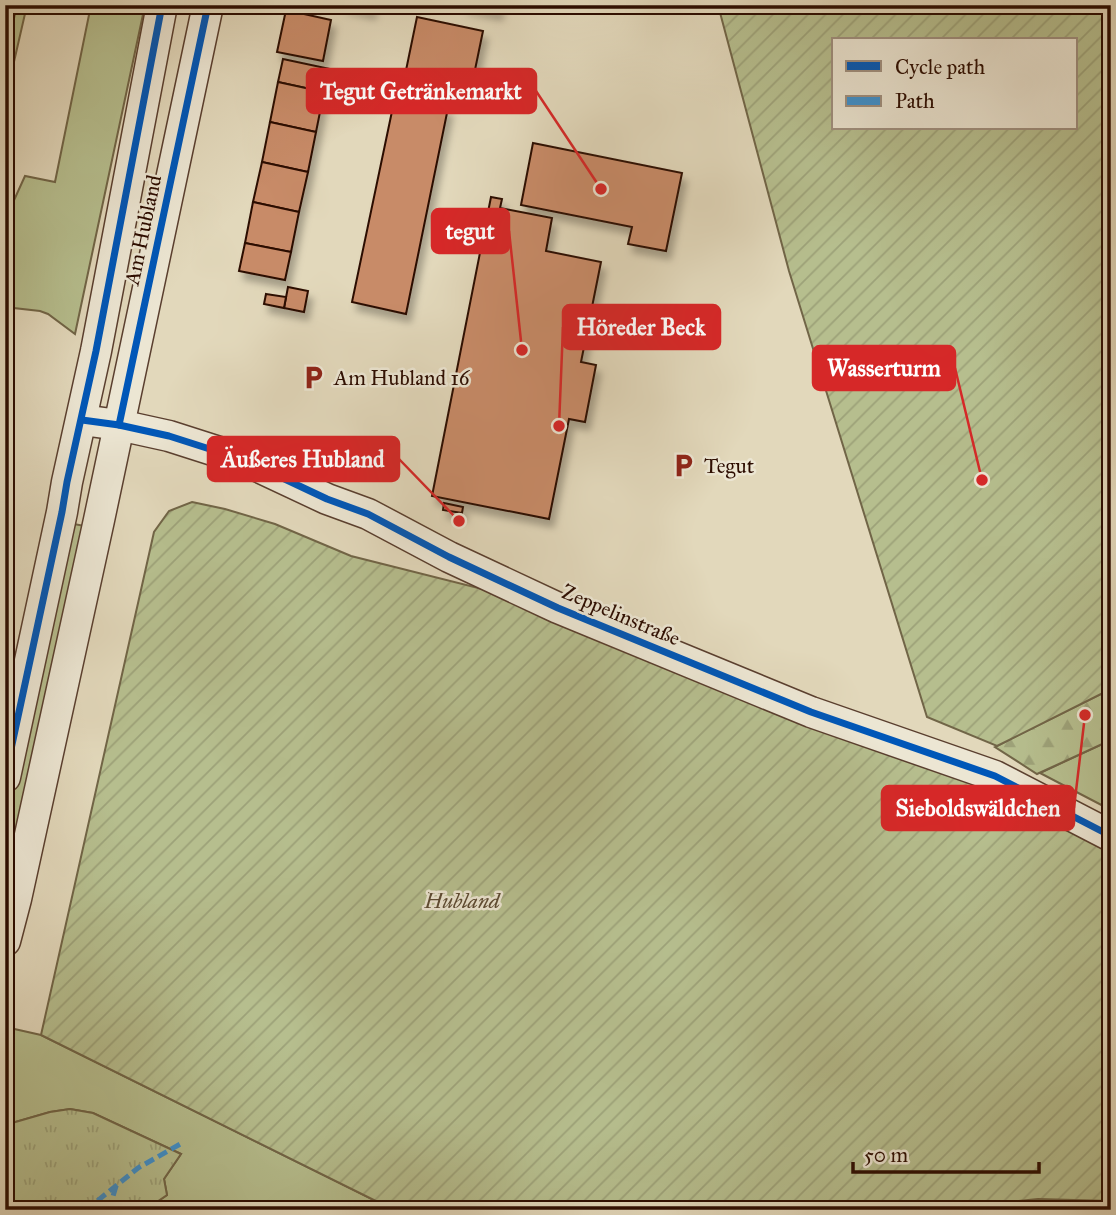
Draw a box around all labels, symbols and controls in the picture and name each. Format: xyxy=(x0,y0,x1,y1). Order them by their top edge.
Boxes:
legend xyxy=(832,38,1078,130)
text: Cycle path xyxy=(895,54,986,80)
callout: Tegut Getränkemarkt xyxy=(307,69,536,113)
text: Tegut Getränkemarkt xyxy=(319,77,523,106)
text: Path xyxy=(895,88,935,114)
street label: Am Hubland xyxy=(118,172,167,288)
callout: tegut xyxy=(432,209,509,253)
text: tegut xyxy=(444,217,495,246)
callout: Höreder Beck xyxy=(563,305,720,349)
text: Höreder Beck xyxy=(576,313,707,341)
callout: Wasserturm xyxy=(813,346,955,390)
text: Wasserturm xyxy=(827,354,942,382)
parking icon: Am Hubland 16 xyxy=(300,364,328,392)
place label: Am Hubland 16 xyxy=(333,365,471,391)
callout: Äußeres Hubland xyxy=(208,437,399,481)
text: Äußeres Hubland xyxy=(219,445,385,473)
parking icon: Tegut xyxy=(670,452,698,480)
place label: Tegut xyxy=(704,453,755,479)
street label: Zeppelinstraße xyxy=(558,578,684,652)
callout: Sieboldswäldchen xyxy=(882,786,1074,830)
text: Sieboldswäldchen xyxy=(896,794,1061,822)
park label: Hubland xyxy=(423,888,502,914)
scale bar xyxy=(853,1131,1039,1175)
text: 50 m xyxy=(864,1142,909,1168)

